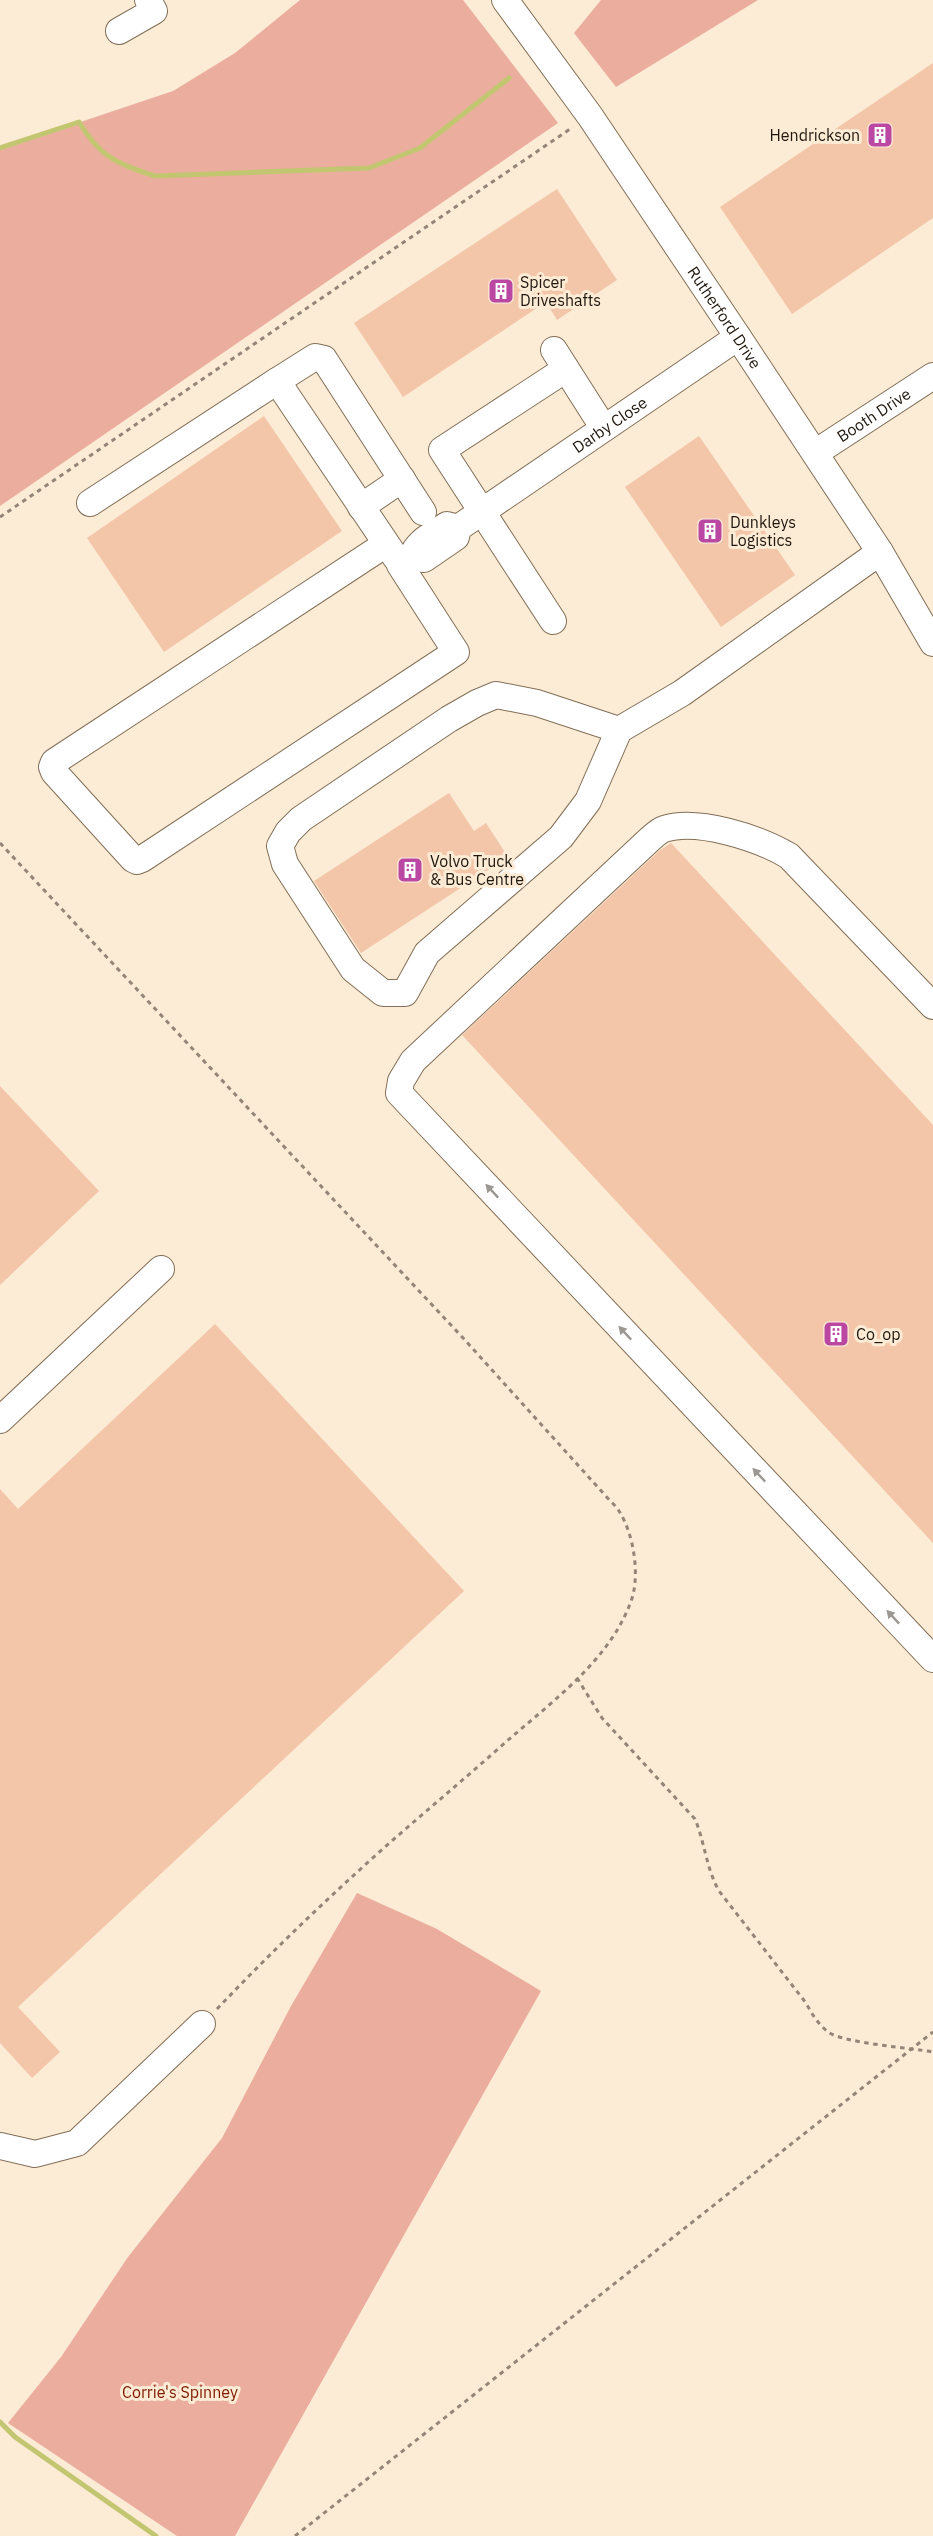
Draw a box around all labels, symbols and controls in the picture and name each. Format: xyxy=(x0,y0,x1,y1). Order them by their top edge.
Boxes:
building icon: Hendrickson xyxy=(865,120,895,150)
place label: Hendrickson xyxy=(770,125,860,145)
street label: Rutherford Drive xyxy=(683,262,766,372)
place label: Spicer Driveshafts xyxy=(520,272,601,310)
building icon: Spicer Driveshafts xyxy=(486,276,516,306)
street label: Booth Drive xyxy=(833,383,914,446)
street label: Darby Close xyxy=(569,392,651,457)
place label: Dunkleys Logistics xyxy=(730,512,796,550)
building icon: Dunkleys Logistics xyxy=(695,516,725,546)
place label: Volvo Truck & Bus Centre xyxy=(430,851,524,889)
building icon: Volvo Truck & Bus Centre xyxy=(395,855,425,885)
one-way arrow xyxy=(486,1184,499,1199)
building icon: Co_op xyxy=(821,1319,851,1349)
place label: Co_op xyxy=(856,1324,900,1344)
one-way arrow xyxy=(619,1326,633,1340)
one-way arrow xyxy=(753,1468,766,1483)
one-way arrow xyxy=(887,1610,900,1625)
park label: Corrie's Spinney xyxy=(122,2382,238,2402)

